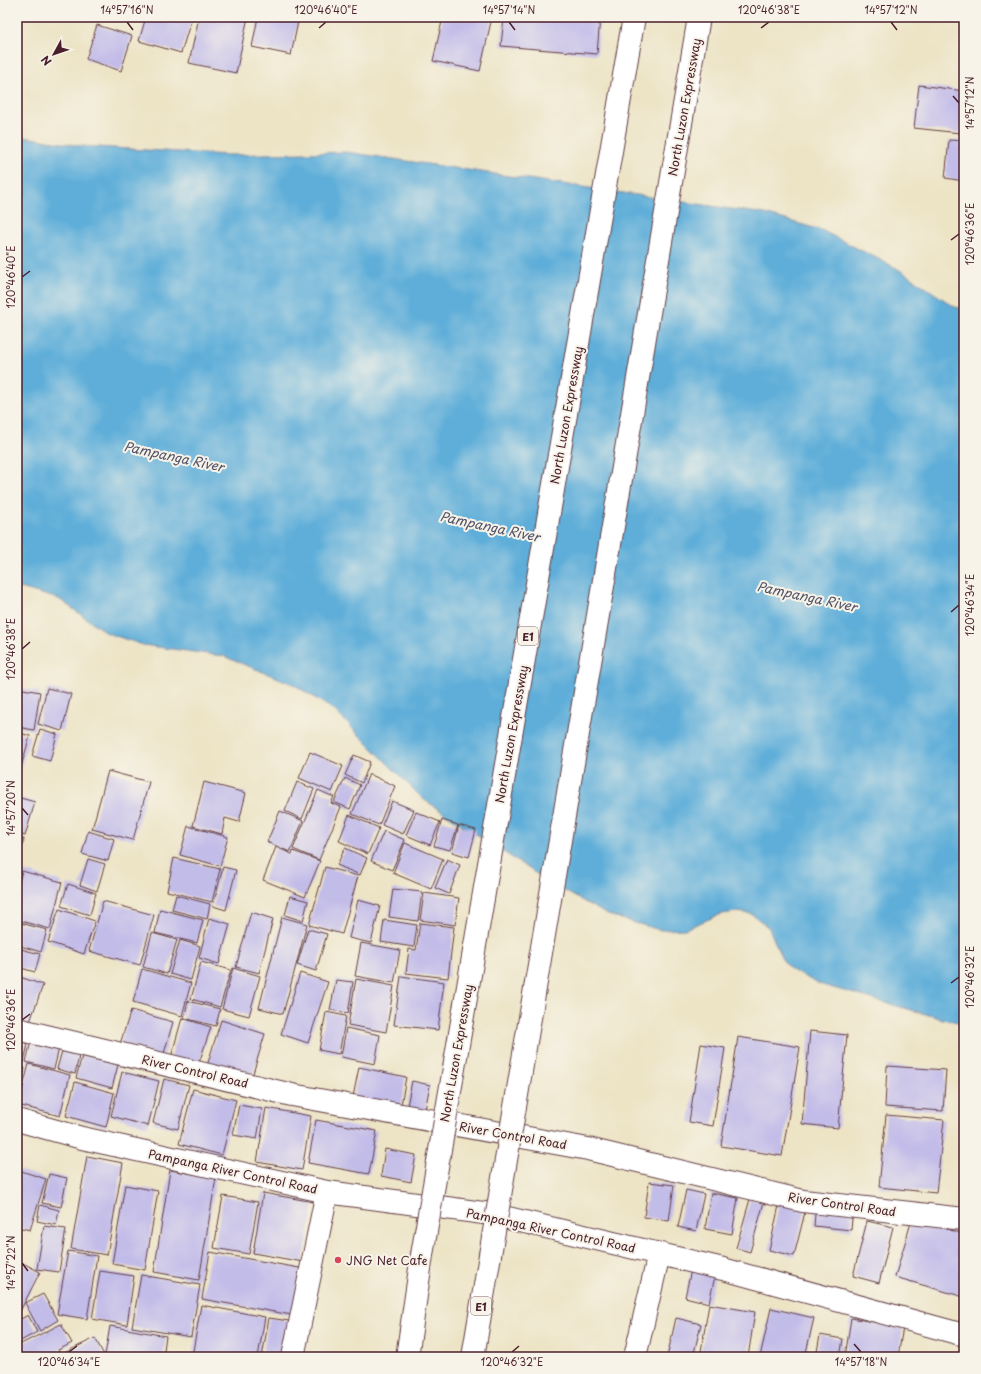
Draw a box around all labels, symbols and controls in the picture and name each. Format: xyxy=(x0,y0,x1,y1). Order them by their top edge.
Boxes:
text: 14°57'16"N xyxy=(101,2,154,17)
text: 120°46'40"E xyxy=(295,2,357,17)
text: 14°57'14"N xyxy=(483,2,535,17)
text: 120°46'38"E xyxy=(738,2,800,17)
text: 14°57'12"N xyxy=(864,2,918,17)
north arrow xyxy=(34,34,74,74)
street label: North Luzon Expressway xyxy=(663,37,705,177)
text: N xyxy=(36,52,55,70)
text: 14°57'12"N xyxy=(962,76,977,130)
text: 120°46'36"E xyxy=(962,203,977,265)
text: 120°46'40"E xyxy=(3,246,18,308)
street label: North Luzon Expressway xyxy=(545,345,587,485)
water label: Pampanga River xyxy=(122,436,228,476)
water label: Pampanga River xyxy=(438,506,544,546)
text: 120°46'34"E xyxy=(962,574,977,636)
water label: Pampanga River xyxy=(755,576,861,616)
text: 120°46'38"E xyxy=(3,618,18,680)
road number: E1 xyxy=(518,627,538,645)
street label: North Luzon Expressway xyxy=(490,664,532,804)
text: 14°57'20"N xyxy=(3,780,18,836)
text: 120°46'32"E xyxy=(962,946,977,1008)
street label: North Luzon Expressway xyxy=(435,983,477,1123)
text: 120°46'36"E xyxy=(3,989,18,1051)
street label: River Control Road xyxy=(140,1050,250,1092)
street label: River Control Road xyxy=(458,1117,568,1153)
street label: Pampanga River Control Road xyxy=(147,1144,319,1198)
street label: River Control Road xyxy=(787,1188,897,1220)
street label: Pampanga River Control Road xyxy=(465,1203,637,1257)
text: 14°57'22"N xyxy=(3,1235,18,1290)
place label: JNG Net Cafe xyxy=(346,1251,427,1269)
marker: JNG Net Cafe xyxy=(333,1255,343,1265)
road number: E1 xyxy=(471,1297,491,1315)
text: 120°46'34"E xyxy=(38,1354,100,1369)
text: 120°46'32"E xyxy=(481,1354,543,1369)
text: 14°57'18"N xyxy=(835,1354,887,1369)

